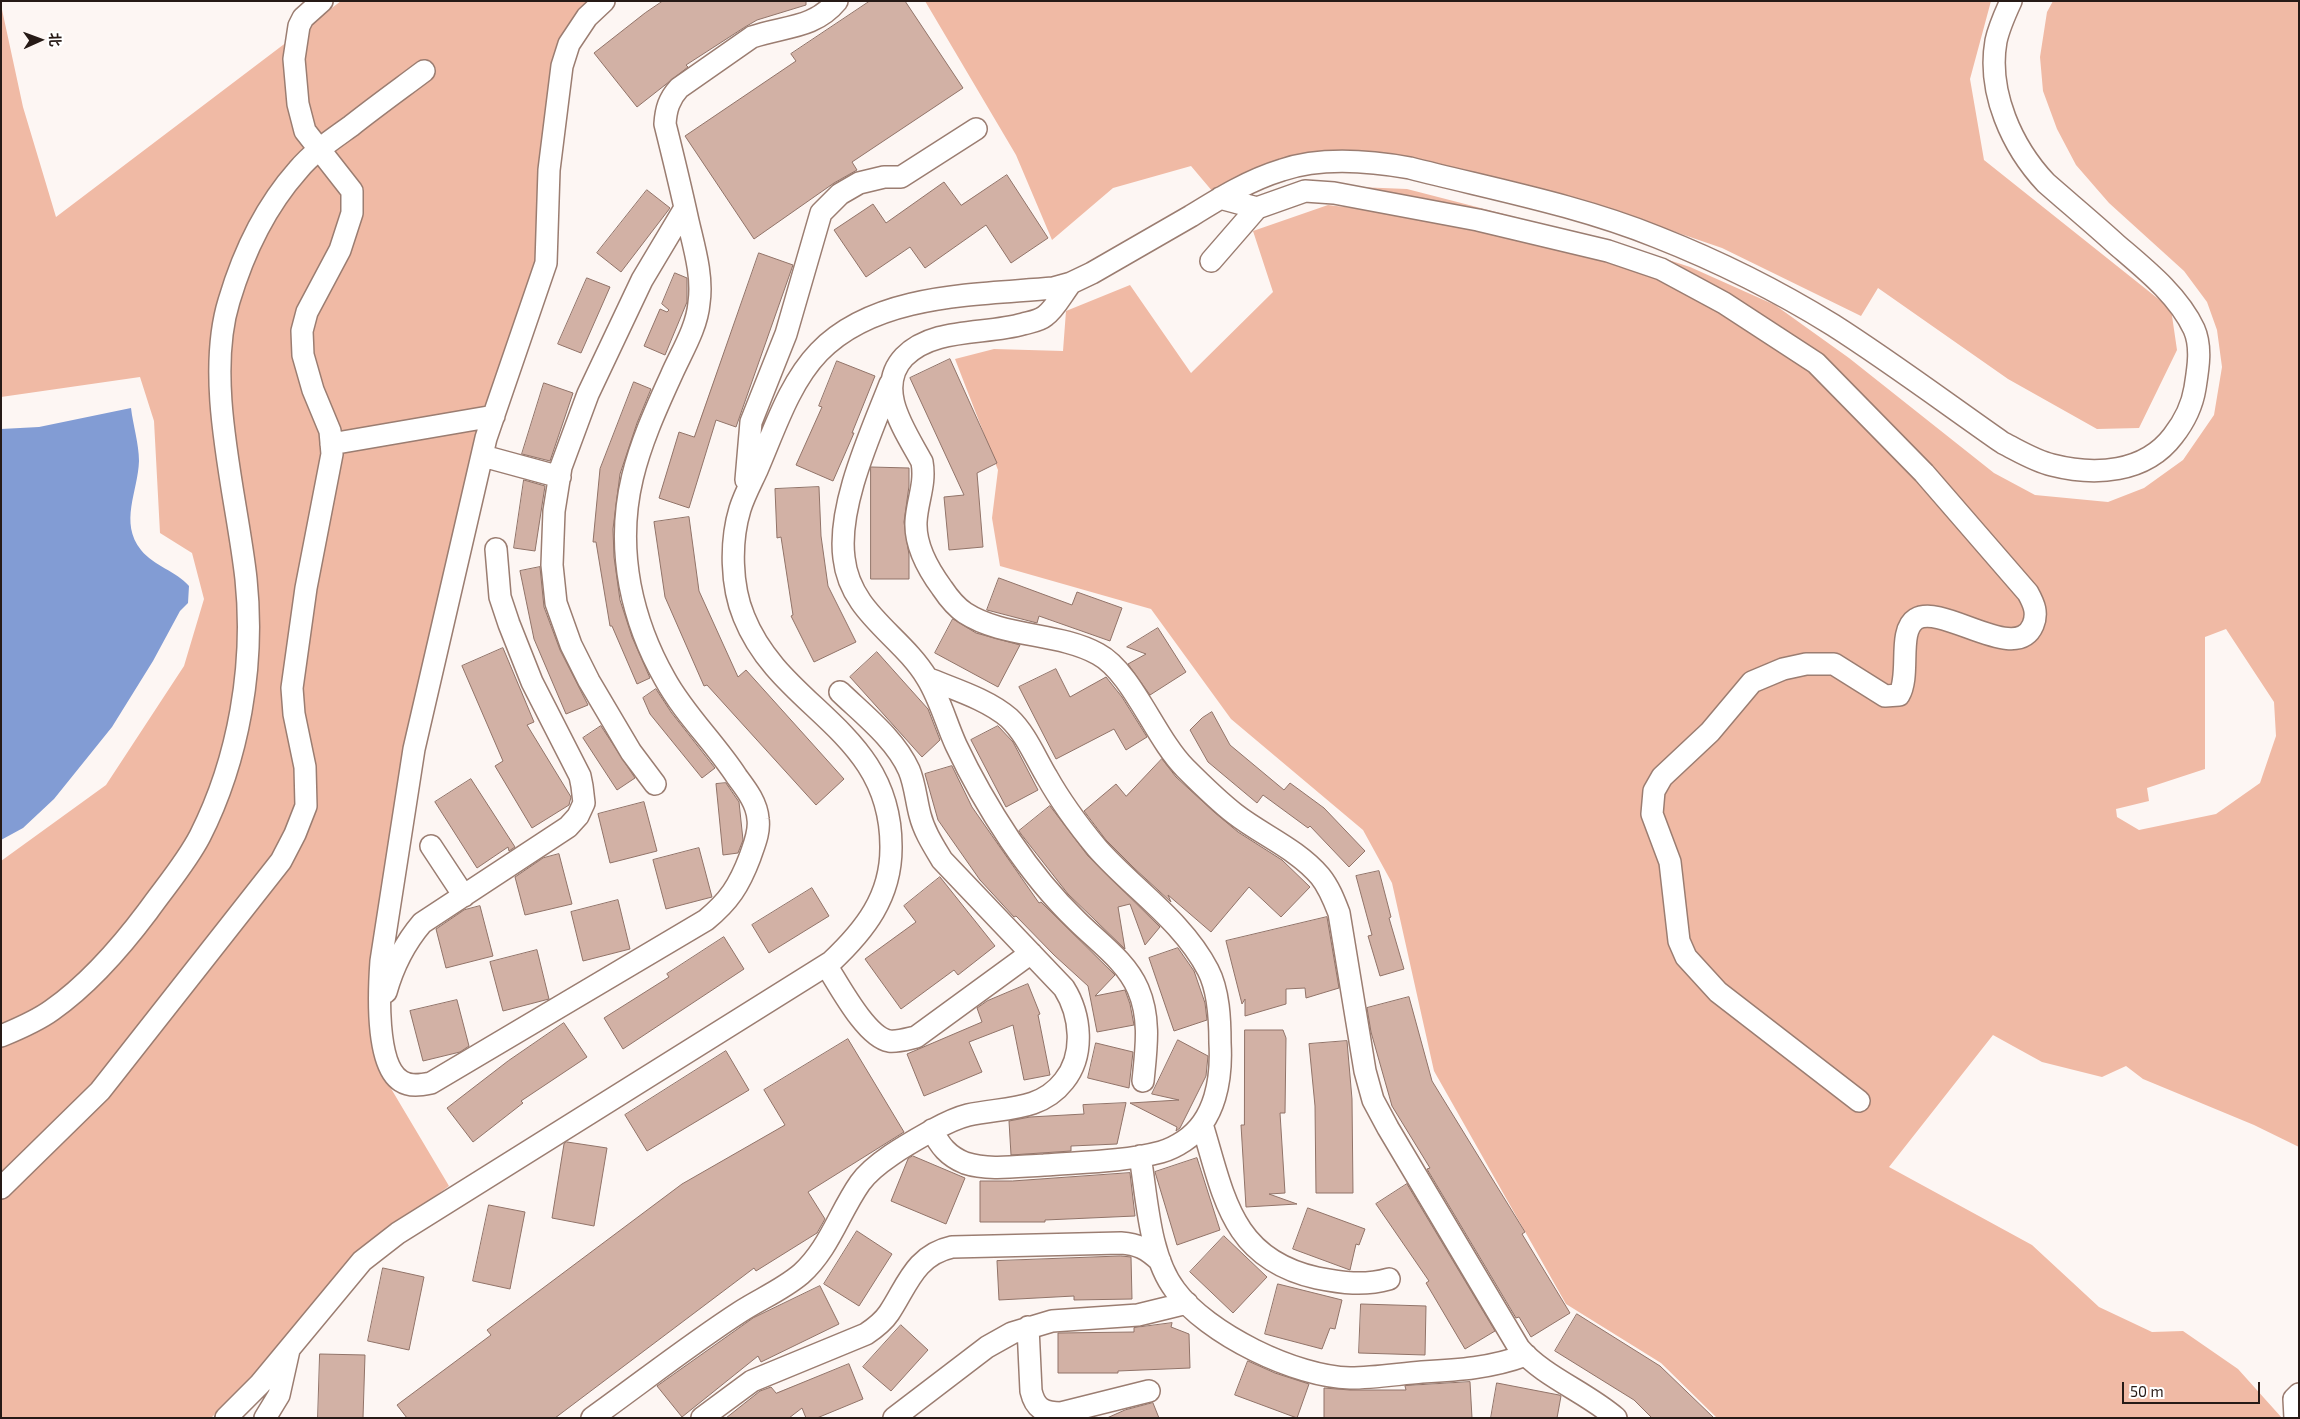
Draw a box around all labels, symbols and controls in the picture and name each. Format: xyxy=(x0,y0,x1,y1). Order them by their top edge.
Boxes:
north arrow xyxy=(15,15,65,65)
text: 北 xyxy=(47,32,64,47)
scale bar xyxy=(2125,1372,2262,1404)
text: 50 m xyxy=(2130,1382,2164,1400)

